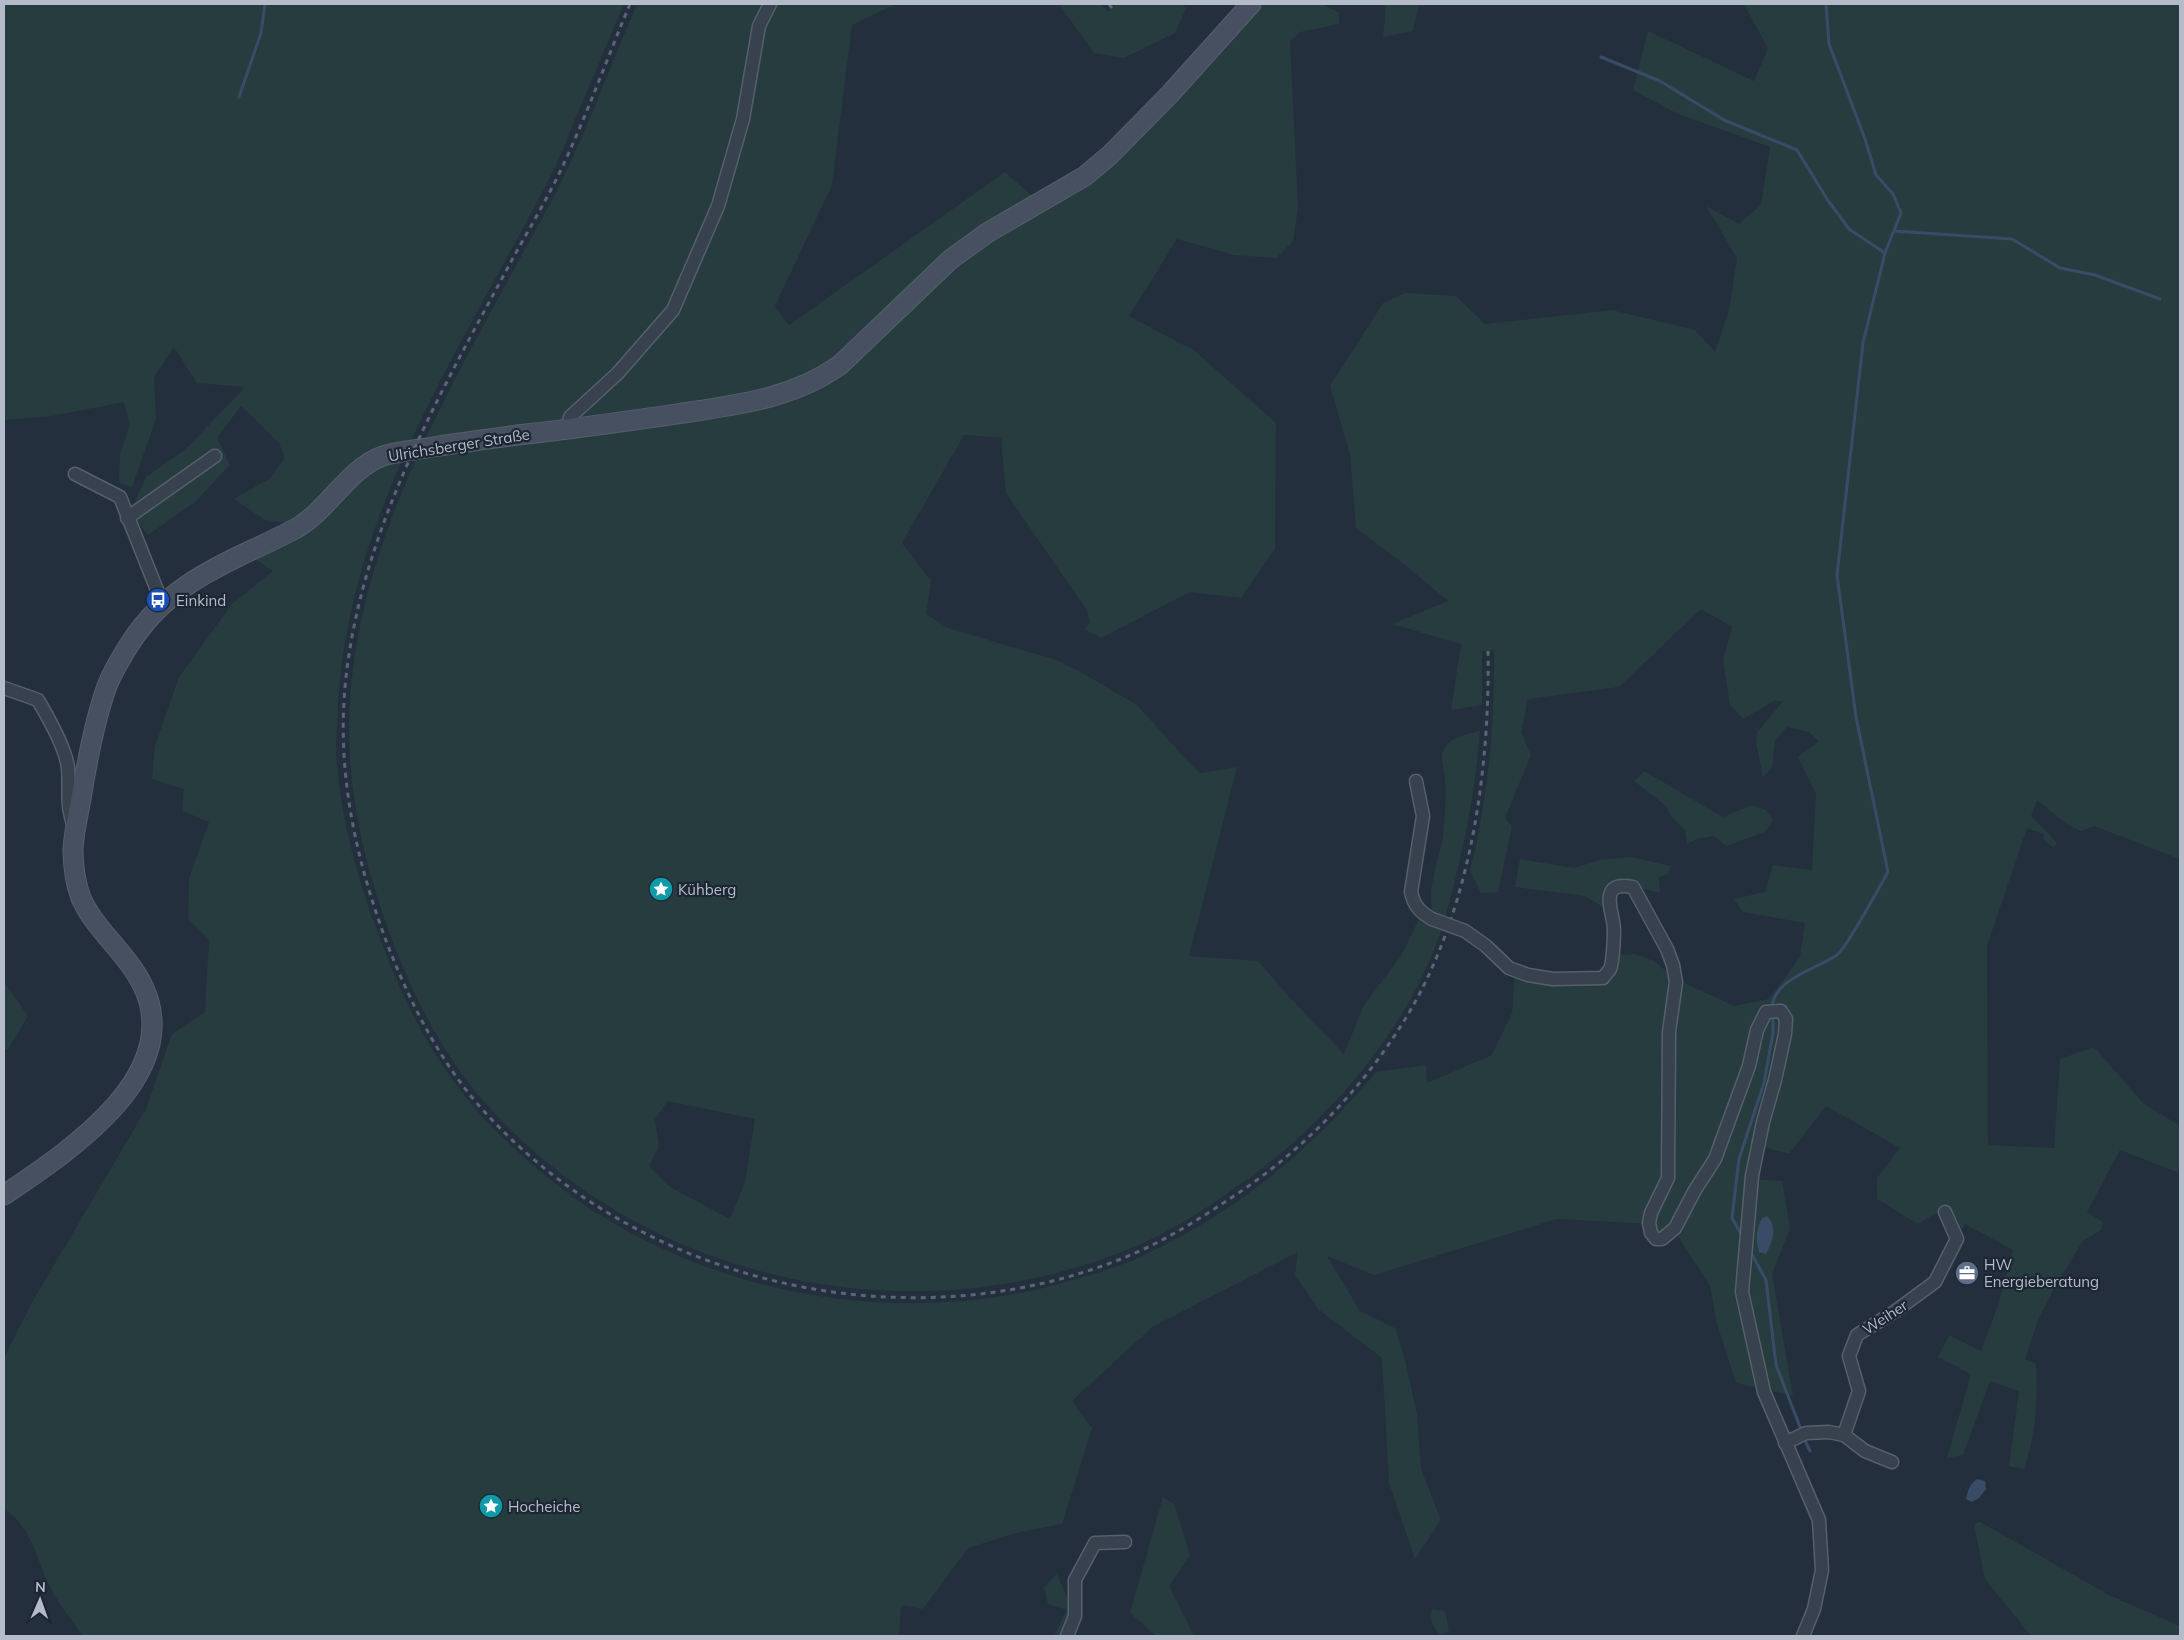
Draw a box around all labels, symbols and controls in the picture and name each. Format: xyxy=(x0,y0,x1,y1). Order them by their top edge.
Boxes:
street label: Ulrichsberger Straße xyxy=(387,424,531,466)
bus stop icon: Einkind xyxy=(145,587,171,613)
place label: Einkind xyxy=(176,591,226,610)
place icon: Kühberg xyxy=(648,876,674,902)
place label: Kühberg xyxy=(678,880,736,899)
place label: HW Energieberatung xyxy=(1984,1255,2099,1291)
office icon: HW Energieberatung xyxy=(1954,1260,1980,1286)
street label: Weiher xyxy=(1859,1295,1912,1339)
place icon: Hocheiche xyxy=(478,1493,504,1519)
place label: Hocheiche xyxy=(508,1497,580,1516)
north arrow xyxy=(15,1575,65,1625)
text: N xyxy=(35,1578,46,1596)

